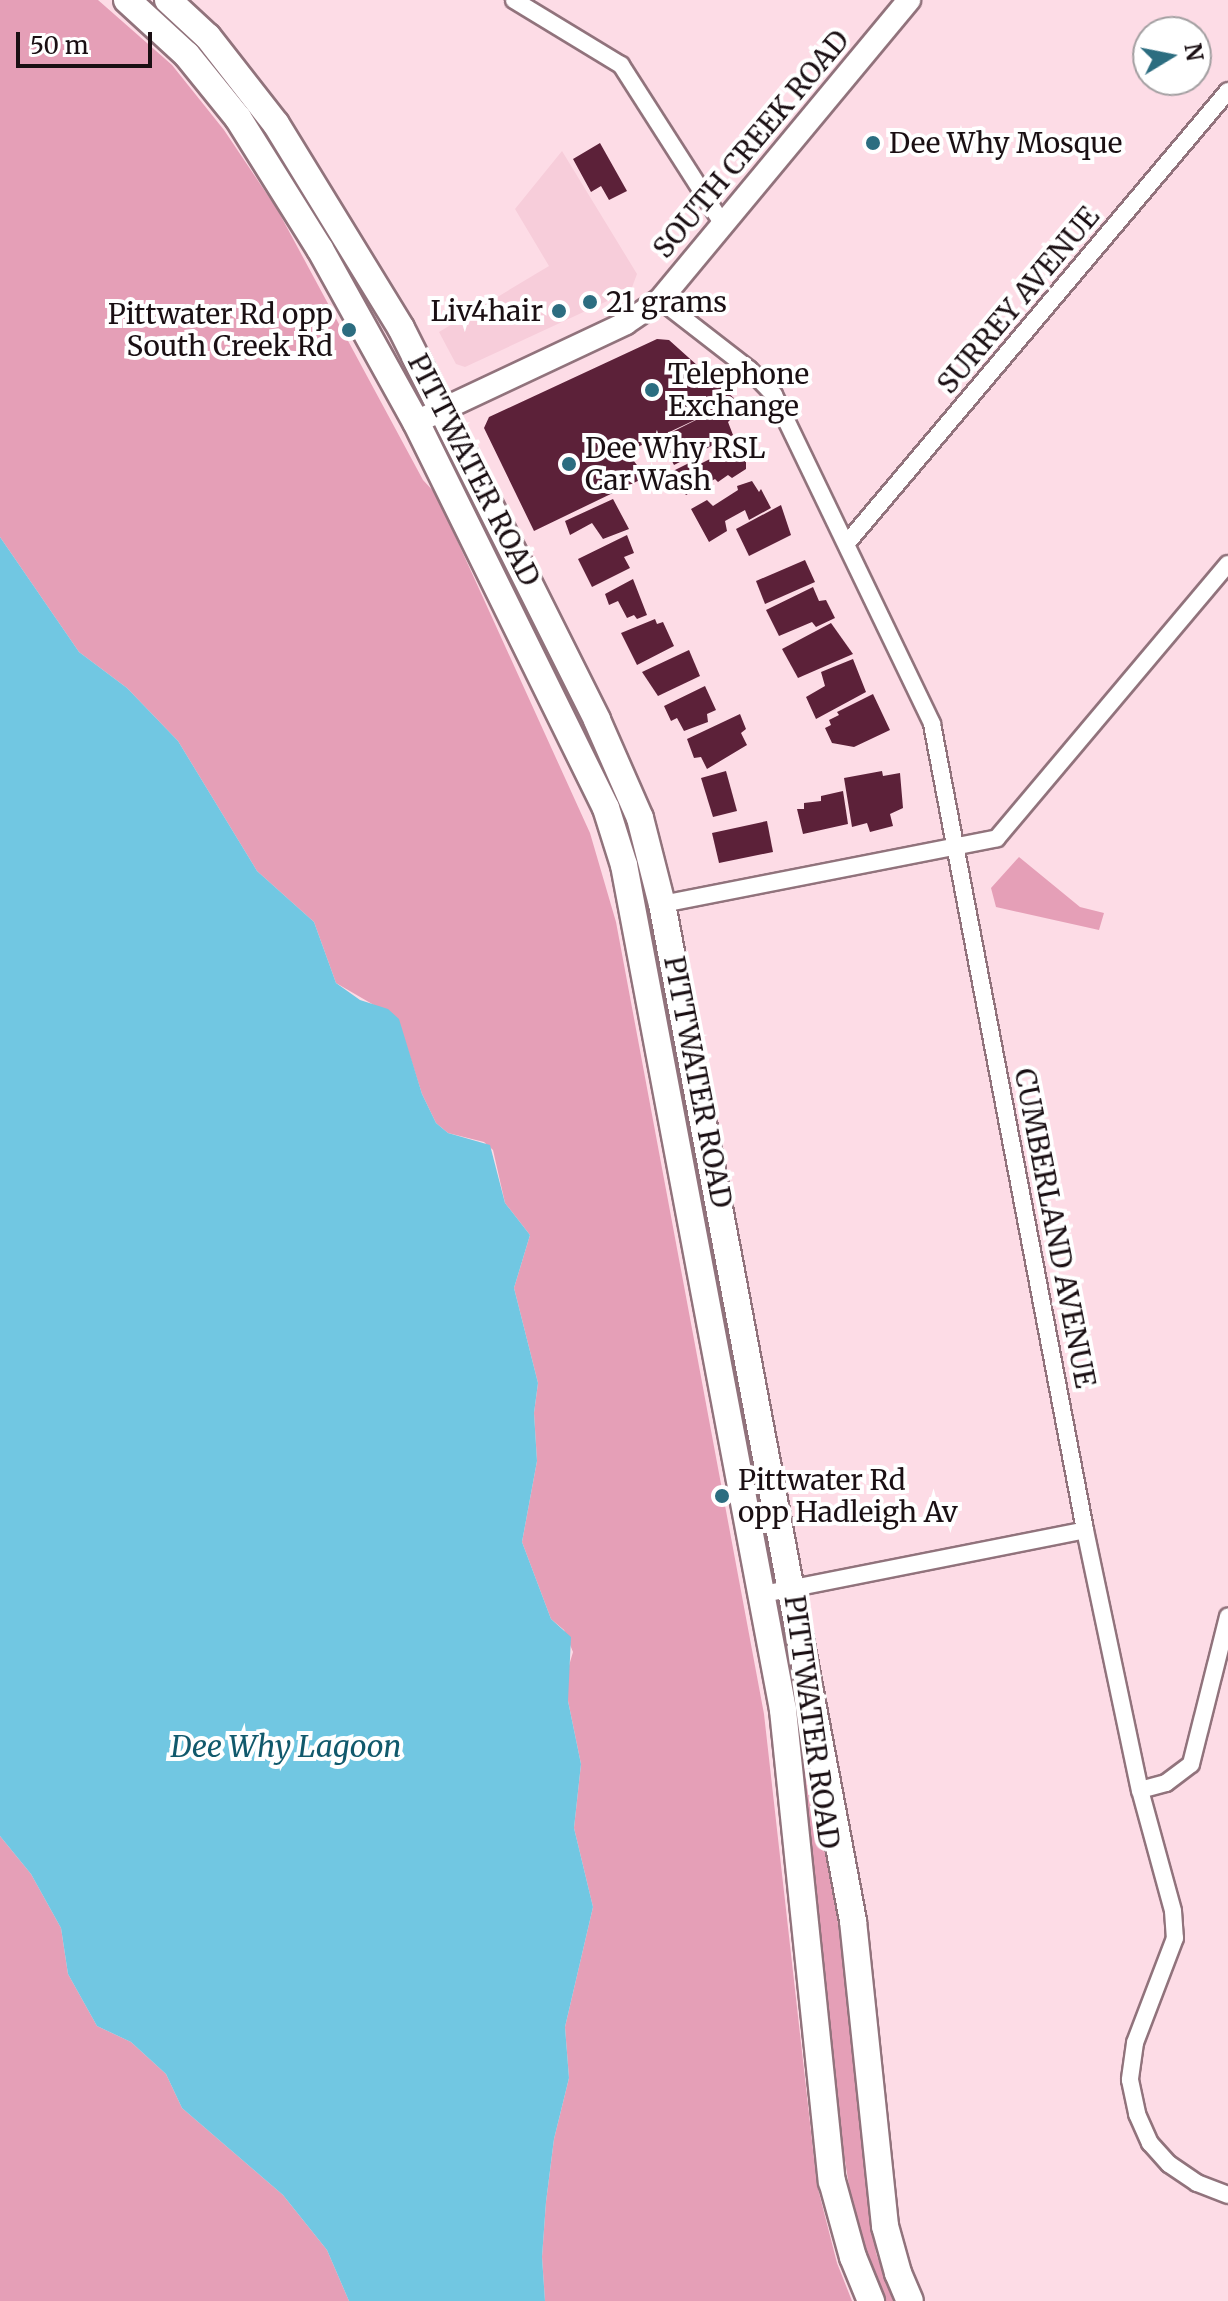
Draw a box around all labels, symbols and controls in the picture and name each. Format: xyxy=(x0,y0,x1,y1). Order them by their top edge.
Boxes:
scale bar xyxy=(20,16,156,66)
north arrow xyxy=(1132,16,1212,96)
street label: SOUTH CREEK ROAD xyxy=(646,23,856,265)
text: 50 m xyxy=(30,30,89,61)
text: N xyxy=(1178,41,1209,63)
place label: Dee Why Mosque xyxy=(889,126,1122,160)
marker: Dee Why Mosque xyxy=(864,134,882,152)
street label: SURREY AVENUE xyxy=(930,200,1106,400)
place label: 21 grams xyxy=(606,285,727,319)
marker: 21 grams xyxy=(581,293,599,311)
place label: Liv4hair xyxy=(430,294,543,328)
place label: Pittwater Rd opp South Creek Rd xyxy=(108,297,333,363)
marker: Liv4hair xyxy=(550,302,568,320)
marker: Pittwater Rd opp South Creek Rd xyxy=(340,321,358,339)
street label: PITTWATER ROAD xyxy=(401,348,547,592)
place label: Telephone Exchange xyxy=(668,357,809,423)
marker: Telephone Exchange xyxy=(643,381,661,399)
place label: Dee Why RSL Car Wash xyxy=(585,431,765,497)
marker: Dee Why RSL Car Wash xyxy=(560,455,578,473)
street label: PITTWATER ROAD xyxy=(657,953,739,1211)
street label: CUMBERLAND AVENUE xyxy=(1008,1066,1102,1390)
place label: Pittwater Rd opp Hadleigh Av xyxy=(738,1463,958,1529)
marker: Pittwater Rd opp Hadleigh Av xyxy=(713,1487,731,1505)
street label: PITTWATER ROAD xyxy=(778,1593,846,1851)
water label: Dee Why Lagoon xyxy=(171,1728,401,1764)

